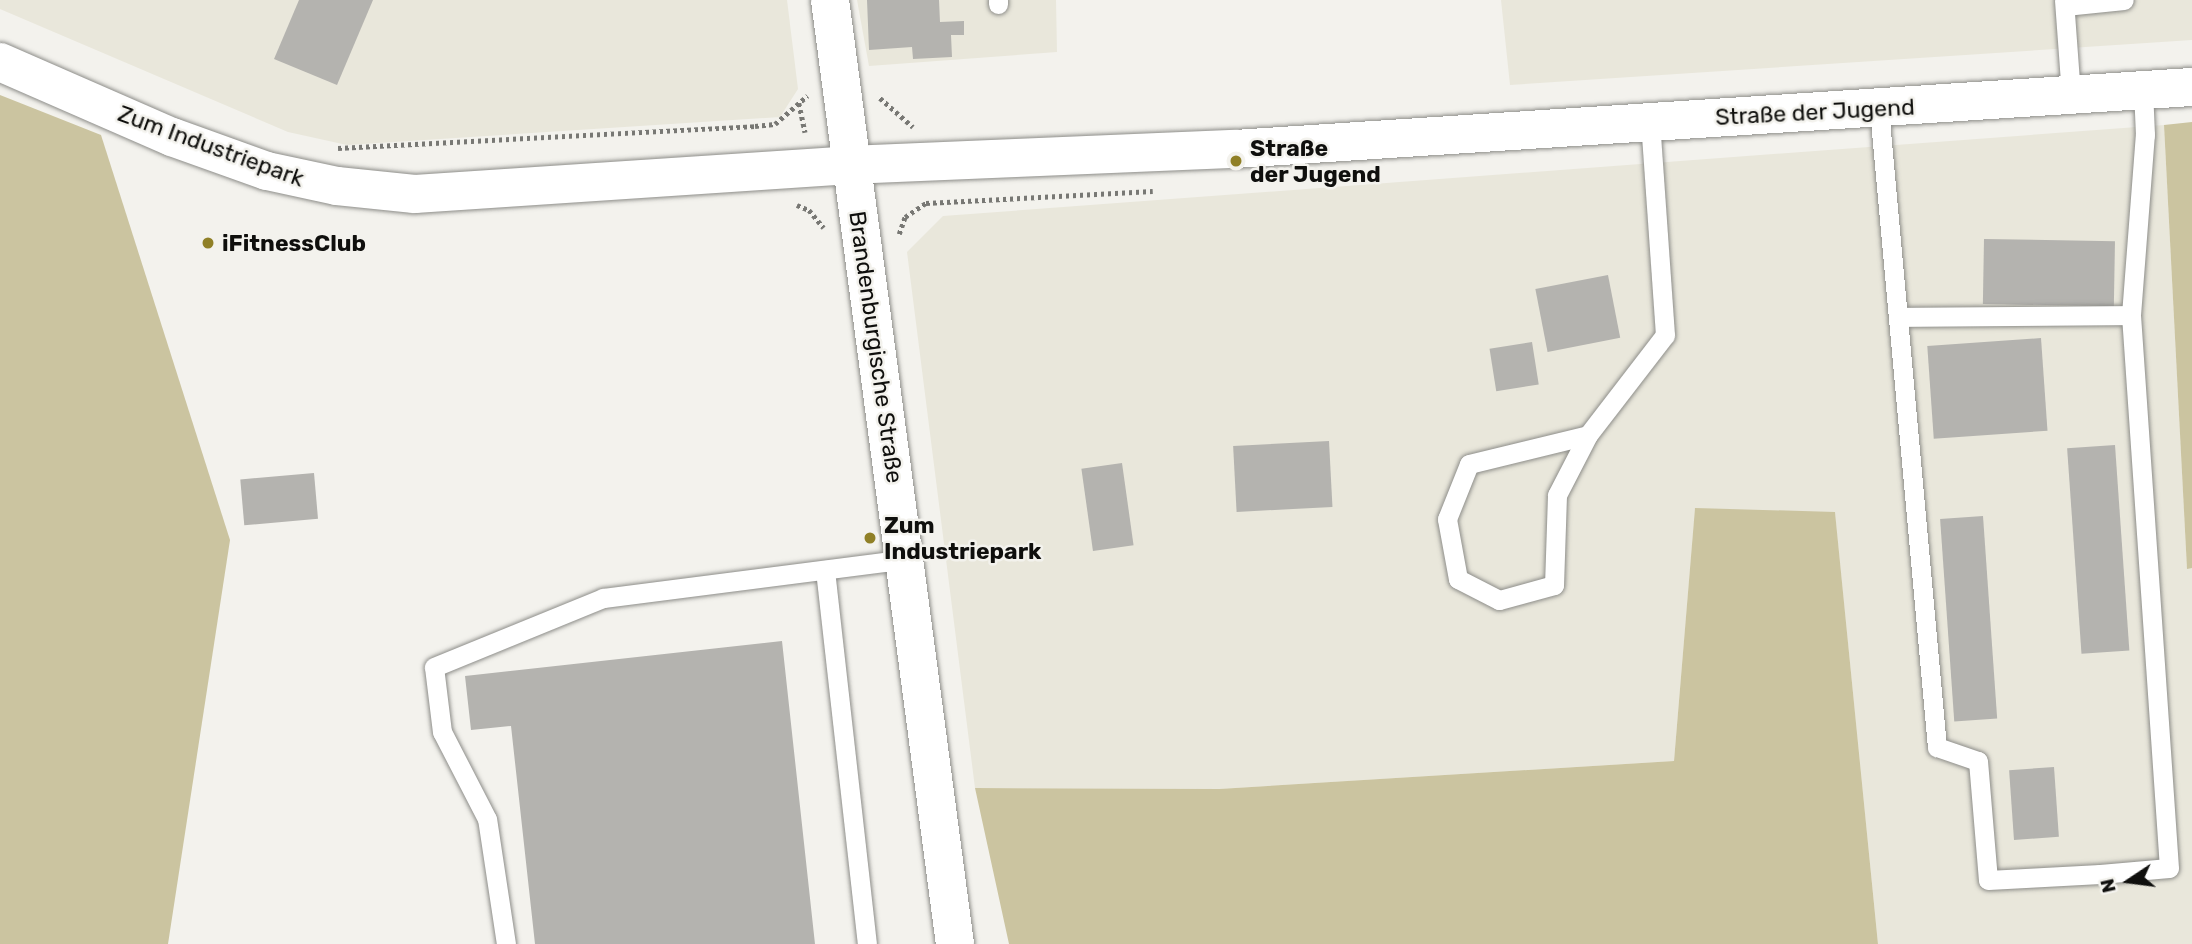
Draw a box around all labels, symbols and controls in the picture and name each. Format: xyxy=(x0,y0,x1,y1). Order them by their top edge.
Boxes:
street label: Straße der Jugend xyxy=(1714,93,1916,131)
street label: Zum Industriepark xyxy=(114,100,308,192)
place label: Straße der Jugend xyxy=(1250,134,1381,188)
marker: Straße der Jugend xyxy=(1228,153,1244,169)
street label: Brandenburgische Straße xyxy=(843,209,909,485)
place label: iFitnessClub xyxy=(222,229,366,257)
marker: iFitnessClub xyxy=(200,235,216,251)
place label: Zum Industriepark xyxy=(884,511,1042,565)
marker: Zum Industriepark xyxy=(862,530,878,546)
north arrow xyxy=(2094,846,2164,916)
text: N xyxy=(2095,877,2121,895)

